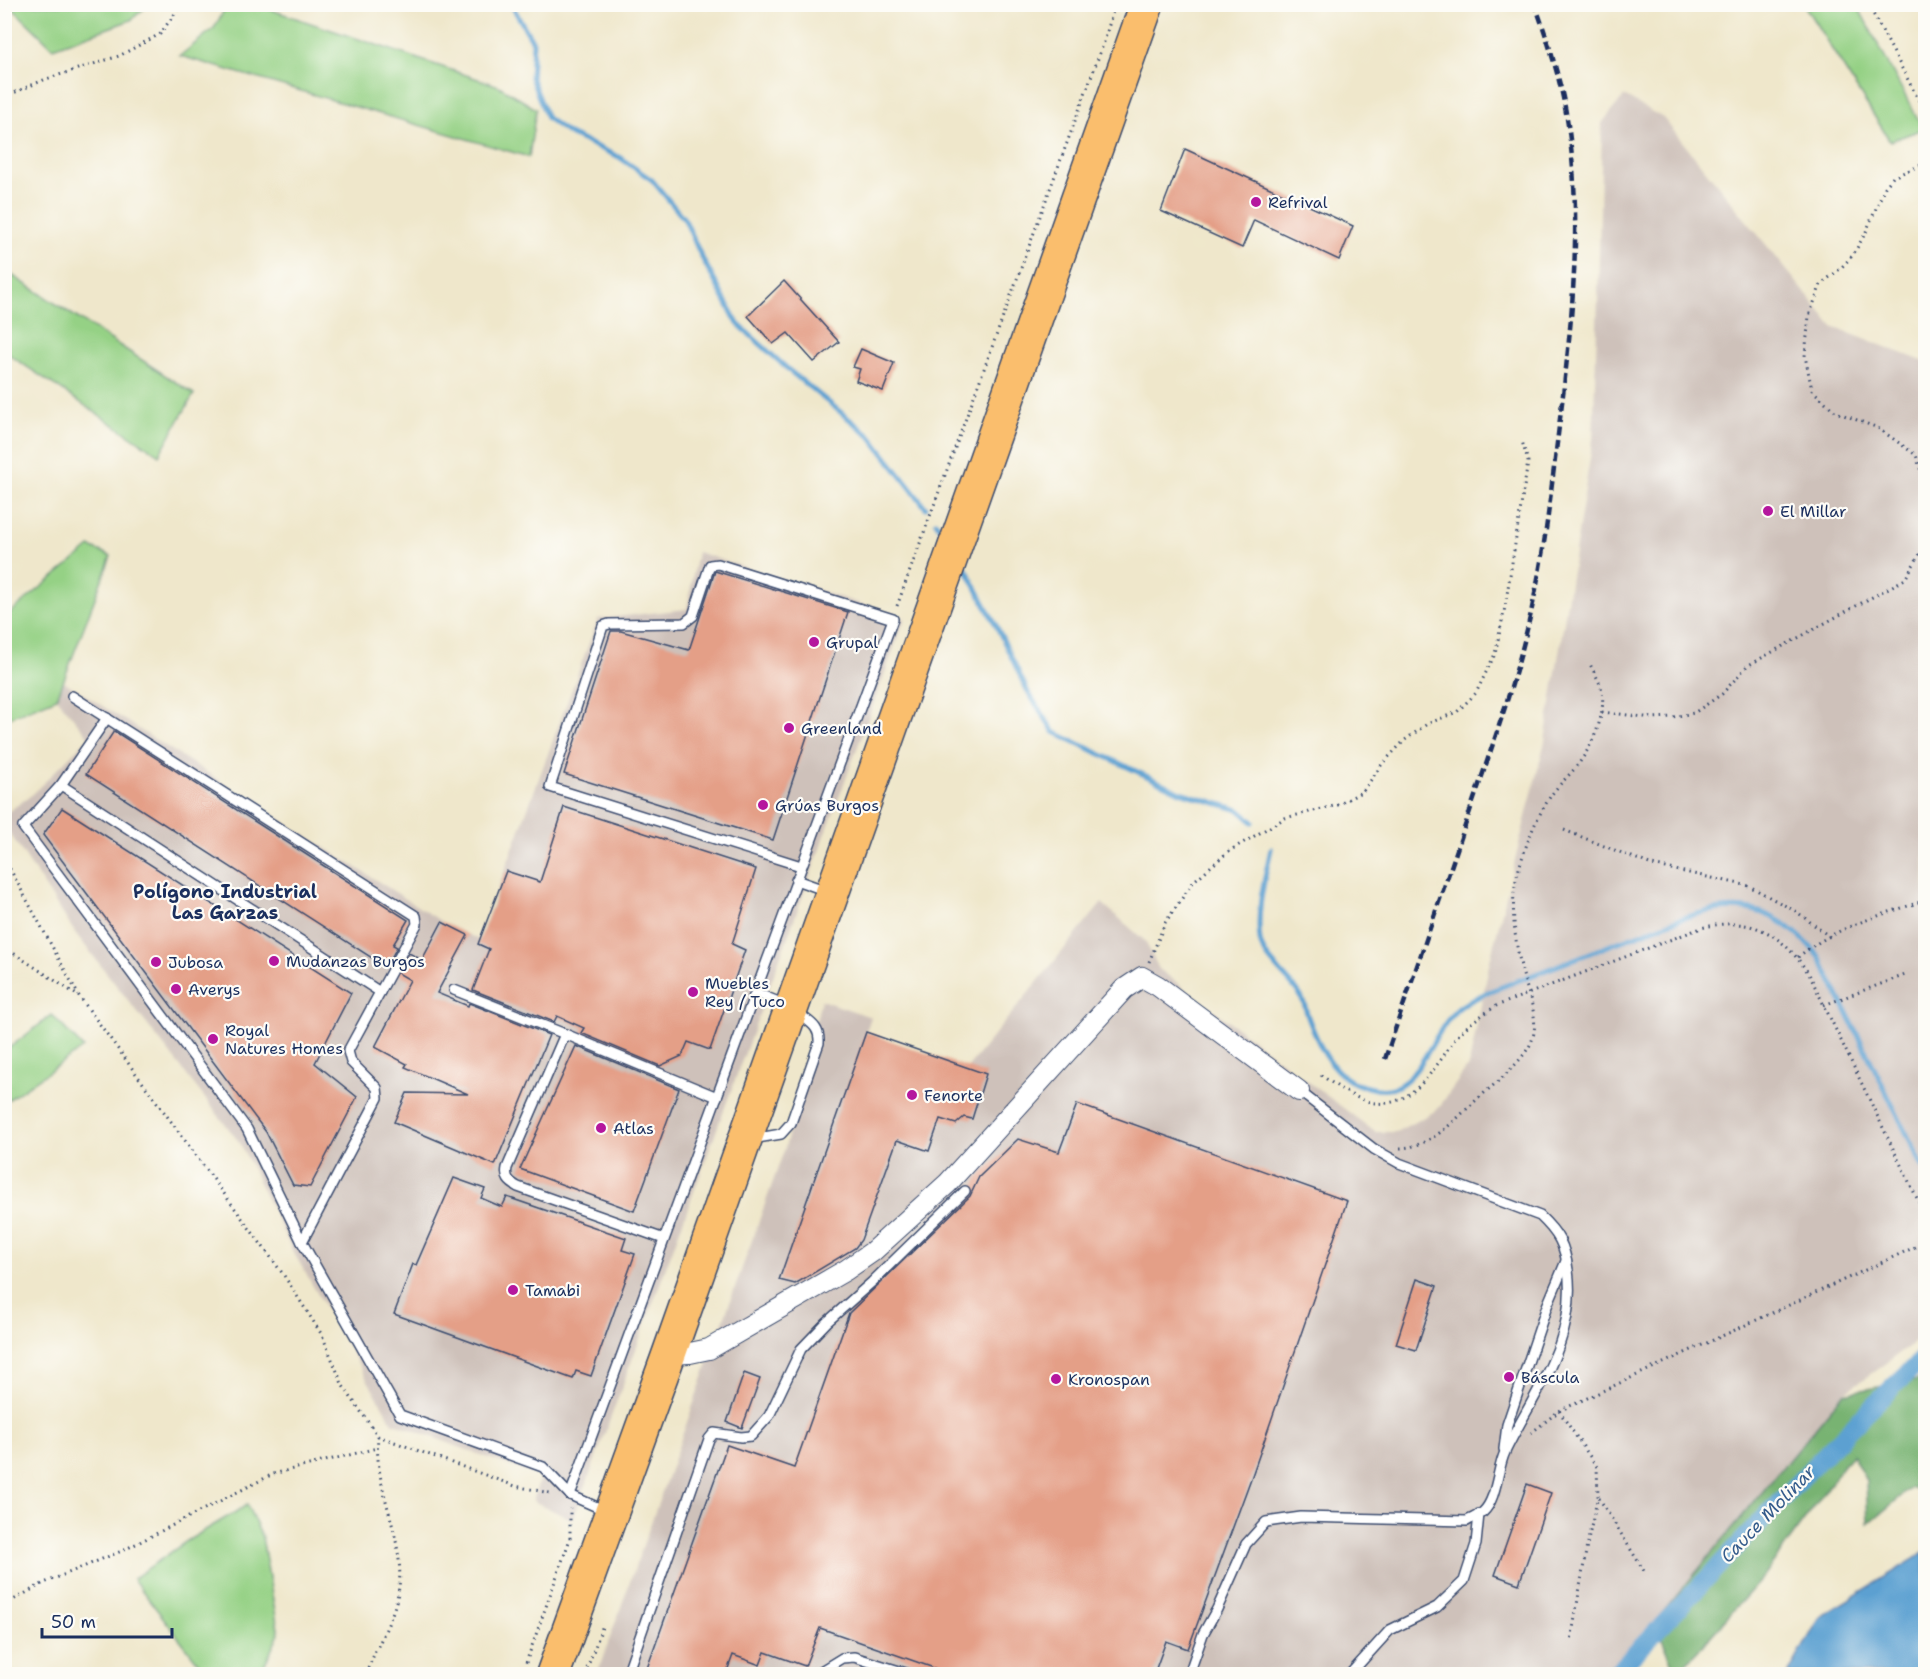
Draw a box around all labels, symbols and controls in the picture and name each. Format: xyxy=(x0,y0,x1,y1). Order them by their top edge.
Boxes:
place label: Refrival xyxy=(1268,192,1328,213)
marker: Refrival xyxy=(1249,195,1263,209)
place label: El Millar xyxy=(1780,501,1847,522)
marker: El Millar xyxy=(1761,504,1775,518)
place label: Grupal xyxy=(826,632,878,653)
marker: Grupal xyxy=(807,635,821,649)
place label: Greenland xyxy=(801,718,882,739)
marker: Greenland xyxy=(782,721,796,735)
place label: Grúas Burgos xyxy=(775,795,879,816)
marker: Grúas Burgos xyxy=(756,798,770,812)
district label: Polígono Industrial Las Garzas xyxy=(133,880,317,925)
place label: Mudanzas Burgos xyxy=(286,951,425,972)
place label: Jubosa xyxy=(168,952,223,973)
marker: Mudanzas Burgos xyxy=(267,954,281,968)
marker: Jubosa xyxy=(149,955,163,969)
place label: Muebles Rey / Tuco xyxy=(705,973,785,1012)
place label: Averys xyxy=(188,979,241,1000)
marker: Averys xyxy=(169,982,183,996)
marker: Muebles Rey / Tuco xyxy=(686,985,700,999)
place label: Royal Natures Homes xyxy=(225,1020,343,1059)
marker: Royal Natures Homes xyxy=(206,1032,220,1046)
place label: Fenorte xyxy=(924,1085,983,1106)
marker: Fenorte xyxy=(905,1088,919,1102)
place label: Atlas xyxy=(613,1118,654,1139)
marker: Atlas xyxy=(594,1121,608,1135)
place label: Tamabi xyxy=(525,1280,580,1301)
marker: Tamabi xyxy=(506,1283,520,1297)
place label: Báscula xyxy=(1521,1367,1580,1388)
place label: Kronospan xyxy=(1068,1369,1150,1390)
marker: Báscula xyxy=(1502,1370,1516,1384)
marker: Kronospan xyxy=(1049,1372,1063,1386)
water label: Cauce Molinar xyxy=(1715,1460,1821,1568)
scale bar xyxy=(42,1601,172,1639)
text: 50 m xyxy=(51,1610,96,1634)

